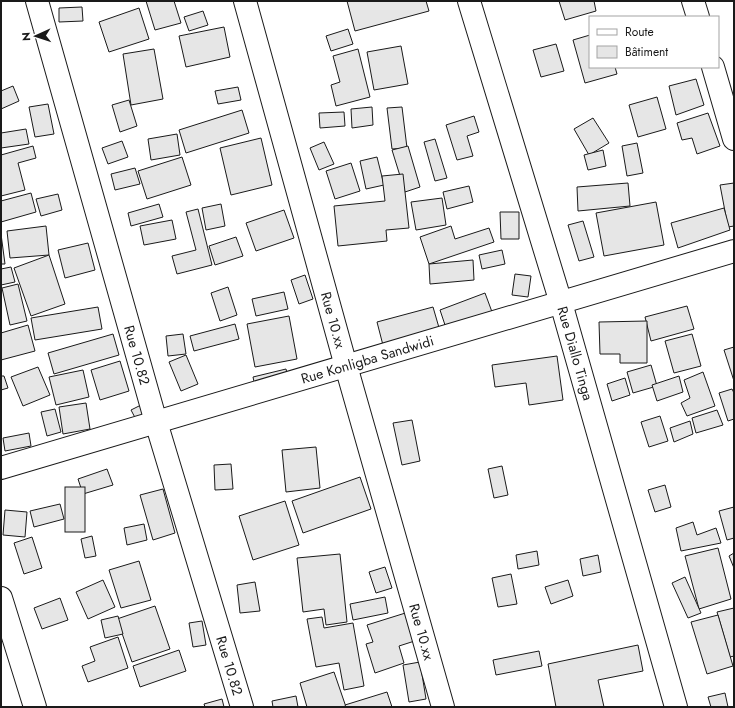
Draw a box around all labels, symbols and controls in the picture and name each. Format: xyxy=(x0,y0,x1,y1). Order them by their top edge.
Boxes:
north arrow xyxy=(16,16,56,56)
legend xyxy=(589,16,719,68)
text: Route xyxy=(625,23,654,41)
text: N xyxy=(18,32,34,41)
text: Bâtiment xyxy=(625,43,668,61)
street label: Rue 10.xx xyxy=(316,290,351,351)
street label: Rue Diallo Tinga xyxy=(552,304,598,403)
street label: Rue 10.82 xyxy=(119,323,155,387)
street label: Rue Konligba Sandwidi xyxy=(299,330,436,389)
street label: Rue 10.xx xyxy=(404,601,439,662)
street label: Rue 10.82 xyxy=(211,633,248,698)

